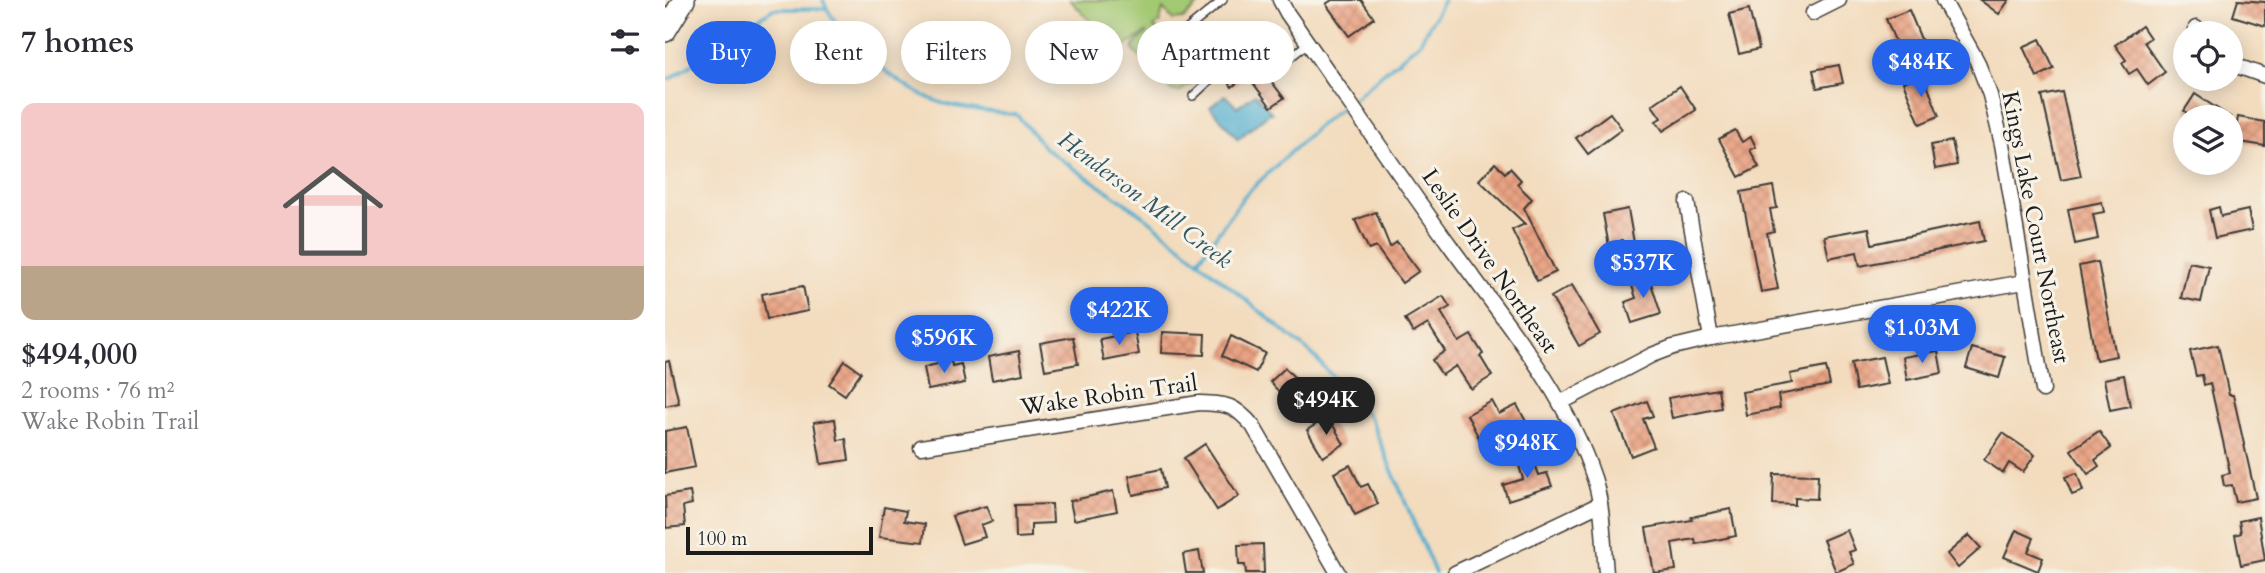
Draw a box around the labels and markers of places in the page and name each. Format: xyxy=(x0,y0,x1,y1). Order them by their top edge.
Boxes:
pin: $484K xyxy=(1872,40,1970,99)
pin: $537K xyxy=(1594,240,1692,300)
pin: $422K xyxy=(1070,288,1168,347)
pin: $1.03M xyxy=(1865,306,1979,365)
pin: $596K xyxy=(895,316,993,375)
pin: $494K xyxy=(1277,378,1375,437)
pin: $948K xyxy=(1478,420,1576,480)

